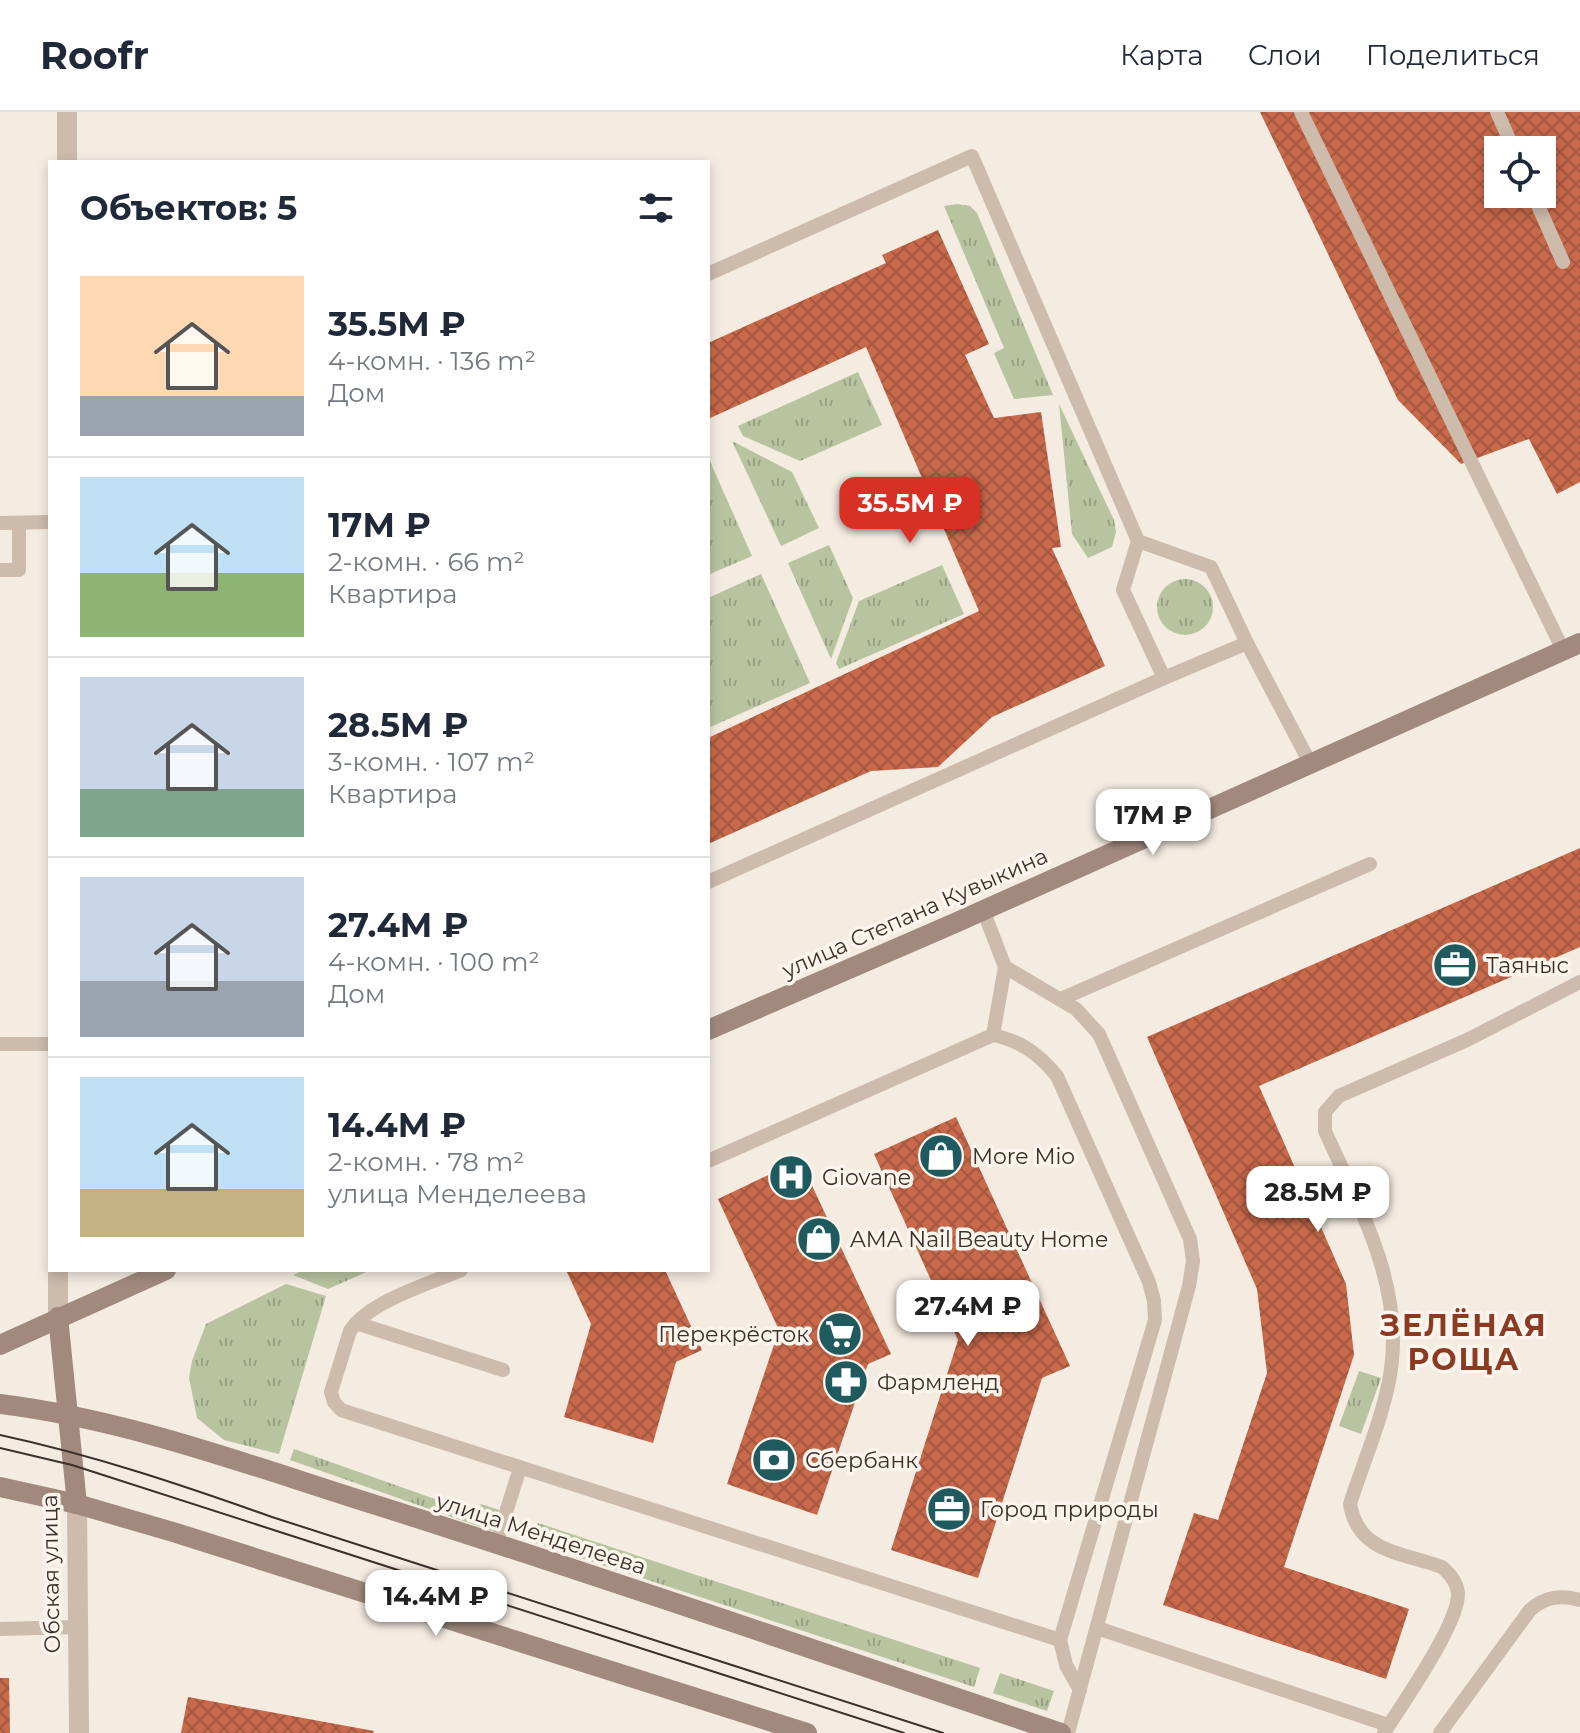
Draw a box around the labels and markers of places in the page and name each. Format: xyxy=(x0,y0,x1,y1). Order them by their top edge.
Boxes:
pin: 35.5M ₽ xyxy=(836,477,984,545)
pin: 17M ₽ xyxy=(1097,789,1209,857)
office icon: Таяныс xyxy=(1431,941,1479,989)
place label: Таяныс xyxy=(1486,952,1569,979)
shop icon: More Mio xyxy=(917,1132,965,1180)
place label: More Mio xyxy=(972,1143,1075,1170)
hospital icon: Giovane xyxy=(767,1153,815,1201)
place label: Giovane xyxy=(822,1164,911,1191)
pin: 28.5M ₽ xyxy=(1244,1166,1392,1234)
shop icon: AMA Nail Beauty Home xyxy=(795,1215,843,1263)
place label: AMA Nail Beauty Home xyxy=(850,1226,1108,1253)
pin: 27.4M ₽ xyxy=(894,1280,1042,1348)
supermarket icon: Перекрёсток xyxy=(816,1310,864,1358)
place label: Перекрёсток xyxy=(658,1321,809,1348)
pharmacy icon: Фармленд xyxy=(822,1358,870,1406)
place label: Фармленд xyxy=(877,1369,999,1396)
bank icon: Сбербанк xyxy=(750,1436,798,1484)
place label: Сбербанк xyxy=(805,1447,918,1474)
office icon: Город природы xyxy=(925,1485,973,1533)
place label: Город природы xyxy=(980,1496,1159,1523)
pin: 14.4M ₽ xyxy=(362,1570,510,1638)

